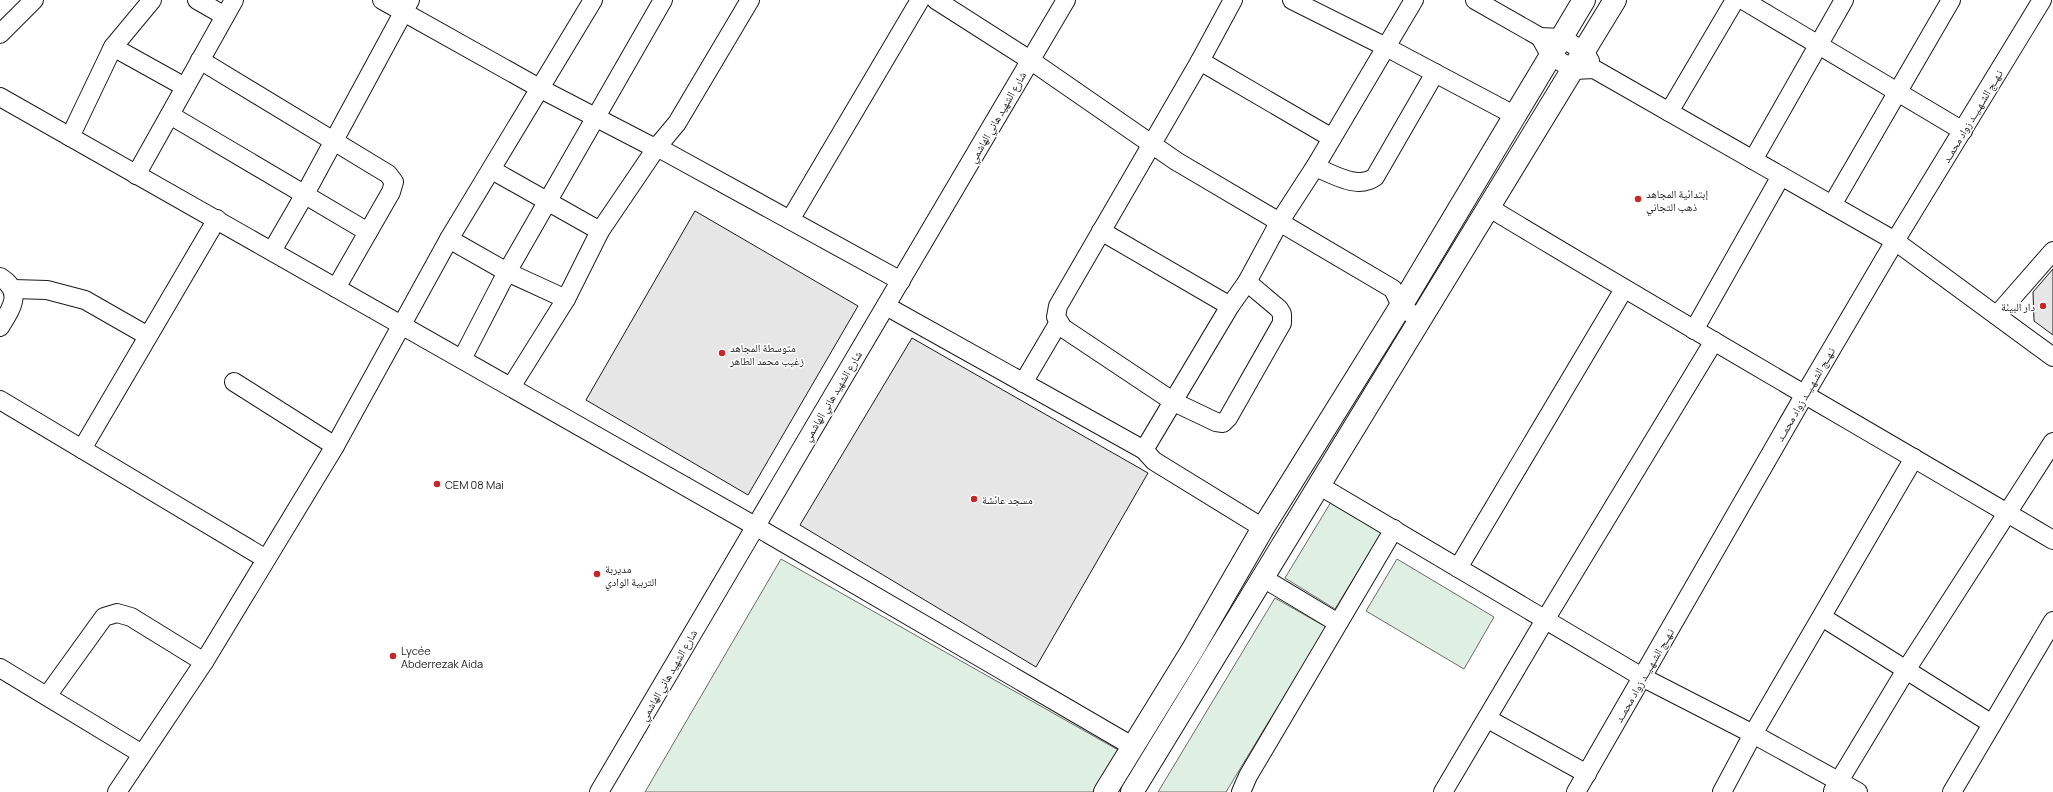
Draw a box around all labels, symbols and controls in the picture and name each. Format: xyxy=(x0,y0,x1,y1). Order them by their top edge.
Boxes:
street label: نـهــج الشـهـيــد زواد محمــد xyxy=(1938,67,2006,165)
street label: شارع الشهيد هاني الهاشمي xyxy=(965,69,1031,166)
place label: إبتدائية المجاهد ذهب التجاني xyxy=(1646,186,1708,215)
marker: إبتدائية المجاهد ذهب التجاني xyxy=(1633,194,1643,204)
place label: دار البيئة xyxy=(2001,299,2035,314)
marker: دار البيئة xyxy=(2038,301,2048,311)
place label: متوسطة المجاهد زغيب محمد الطاهر xyxy=(729,340,804,368)
street label: نـهــج الشـهـيــد زواد محمــد xyxy=(1772,344,1838,444)
marker: متوسطة المجاهد زغيب محمد الطاهر xyxy=(717,348,727,358)
street label: شارع الشهيد هاني الهاشمي xyxy=(799,348,867,445)
place label: CEM 08 Mai xyxy=(445,477,504,492)
marker: CEM 08 Mai xyxy=(432,479,442,489)
place label: مسجد عائشة xyxy=(982,492,1033,507)
marker: مسجد عائشة xyxy=(969,494,979,504)
place label: مديربة التربية الوادي xyxy=(605,561,657,590)
marker: مديربة التربية الوادي xyxy=(592,569,602,579)
street label: نـهــج الشـهـيــد زواد محمــد xyxy=(1611,625,1677,725)
street label: شارع الشهيد هاني الهاشمي xyxy=(636,627,702,724)
place label: Lycée Abderrezak Aida xyxy=(401,643,483,671)
marker: Lycée Abderrezak Aida xyxy=(388,651,398,661)

